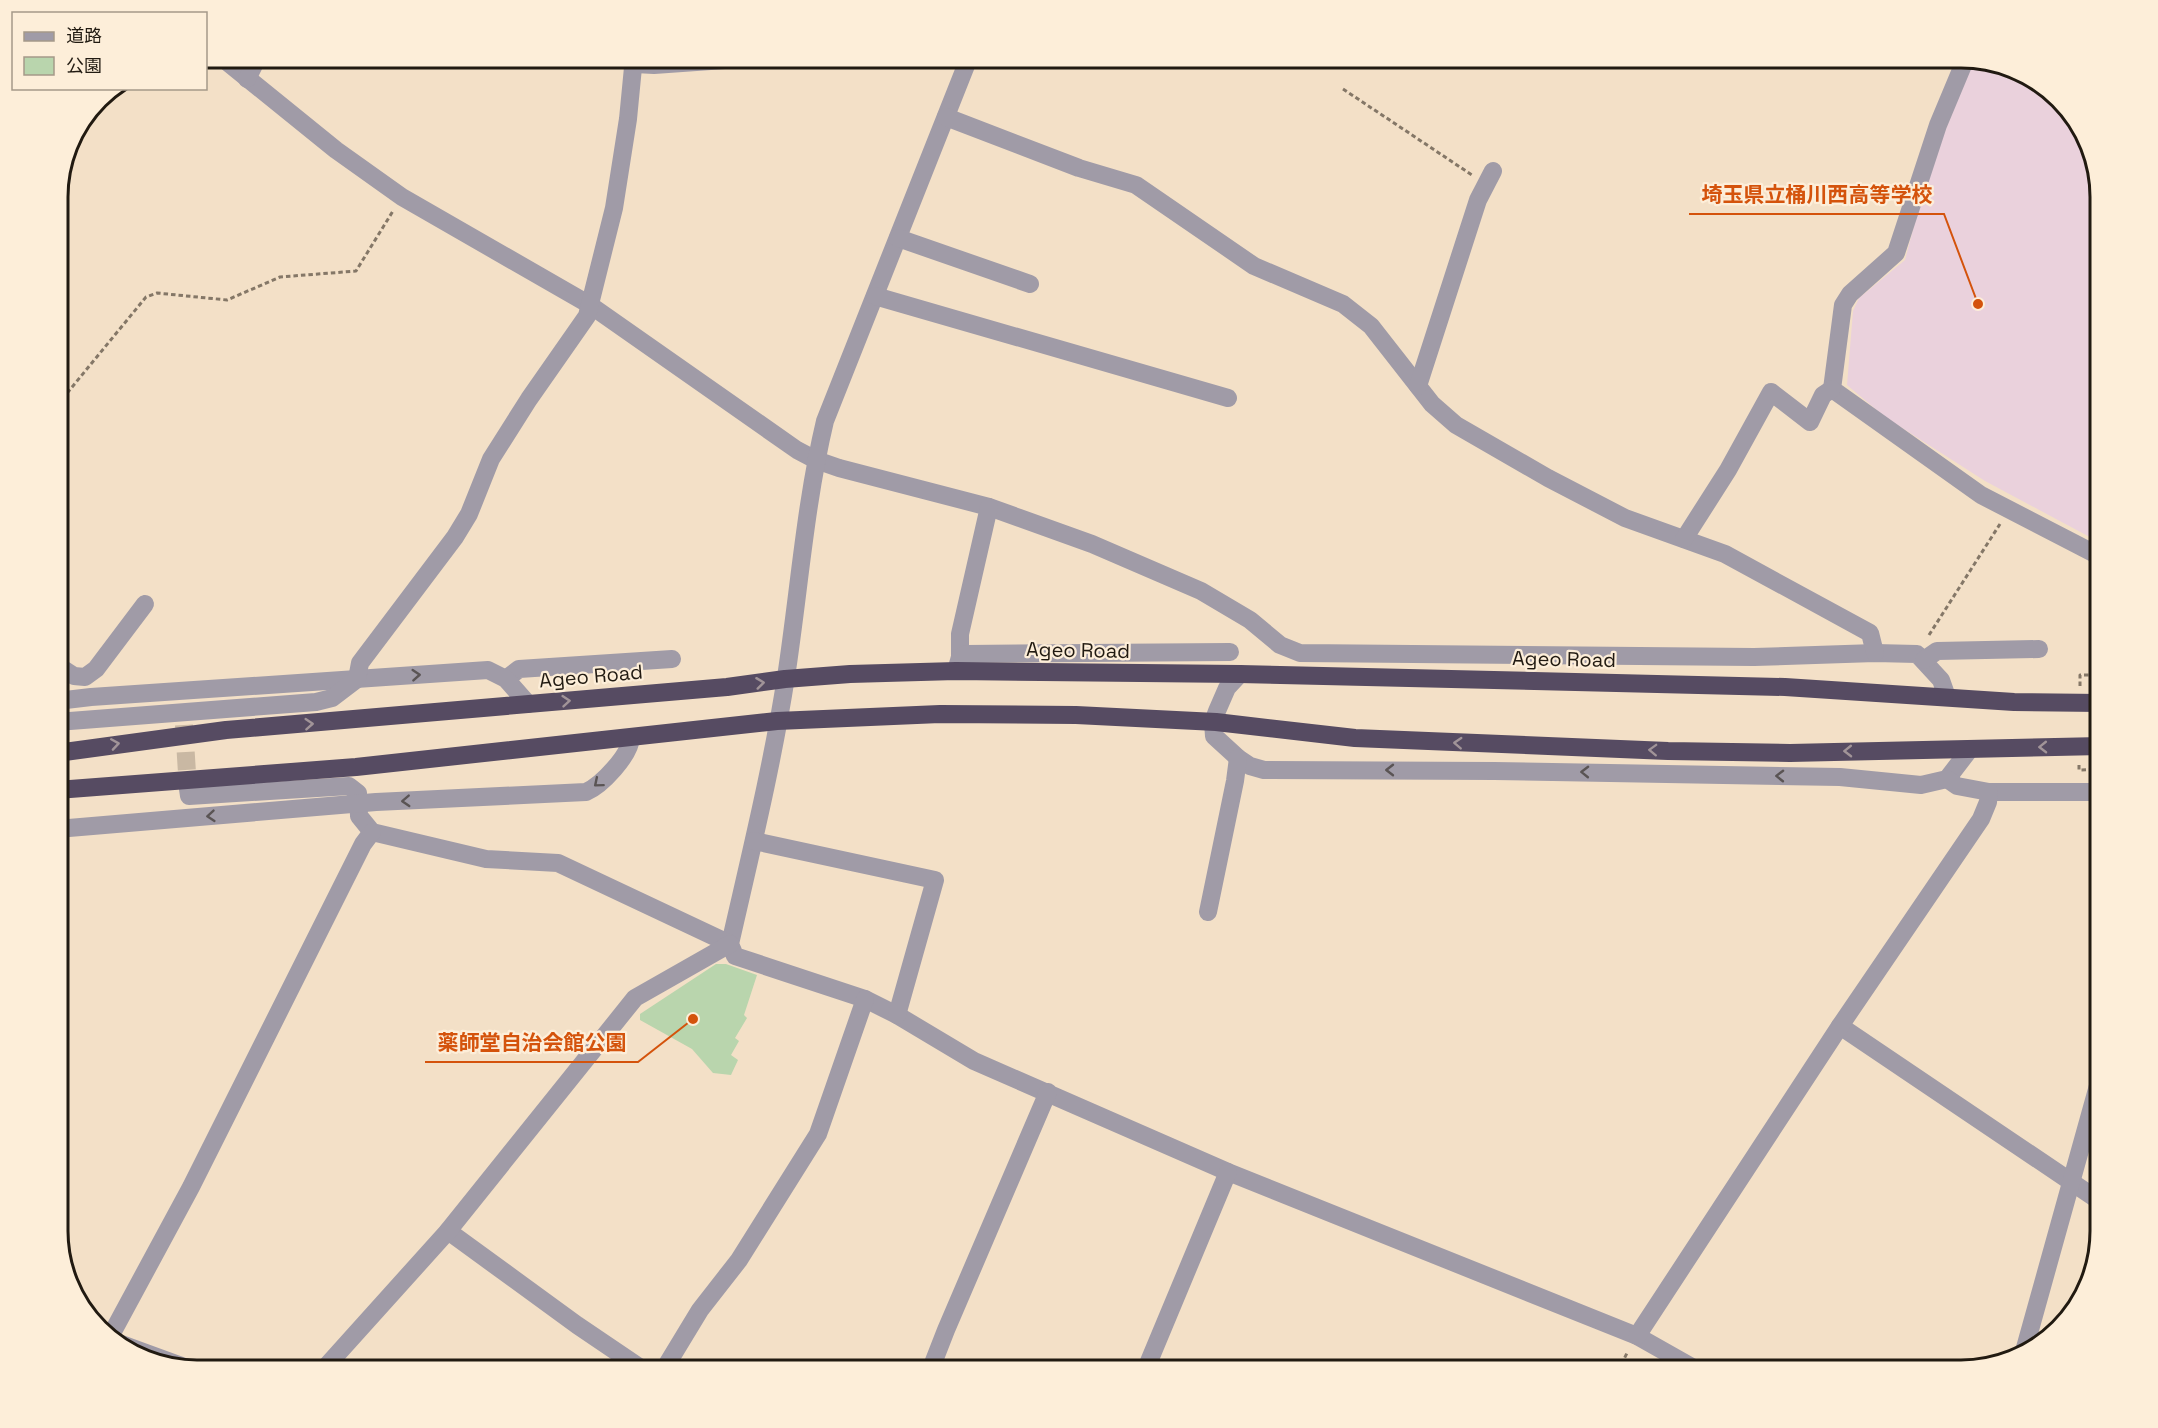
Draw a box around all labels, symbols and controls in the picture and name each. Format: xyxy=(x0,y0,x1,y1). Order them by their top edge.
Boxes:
legend xyxy=(12,12,207,90)
text: 道路 xyxy=(66,24,102,47)
text: 公園 xyxy=(66,54,102,77)
callout: 埼玉県立桶川西高等学校 xyxy=(1689,175,1944,214)
text: 埼玉県立桶川西高等学校 xyxy=(1702,181,1933,208)
street label: Ageo Road xyxy=(1026,636,1130,664)
street label: Ageo Road xyxy=(1512,645,1616,673)
street label: Ageo Road xyxy=(538,659,644,693)
one-way arrow xyxy=(411,669,420,682)
one-way arrow xyxy=(755,677,765,689)
one-way arrow xyxy=(561,695,570,708)
one-way arrow xyxy=(304,718,313,731)
one-way arrow xyxy=(1453,736,1462,749)
one-way arrow xyxy=(110,739,120,751)
one-way arrow xyxy=(2038,741,2047,754)
one-way arrow xyxy=(1648,744,1657,756)
one-way arrow xyxy=(1843,745,1852,758)
one-way arrow xyxy=(1386,764,1395,776)
one-way arrow xyxy=(1581,766,1590,779)
one-way arrow xyxy=(1776,770,1785,782)
one-way arrow xyxy=(594,776,605,787)
one-way arrow xyxy=(401,794,410,807)
one-way arrow xyxy=(207,809,216,822)
callout: 薬師堂自治会館公園 xyxy=(425,1023,638,1062)
text: 薬師堂自治会館公園 xyxy=(438,1029,627,1056)

